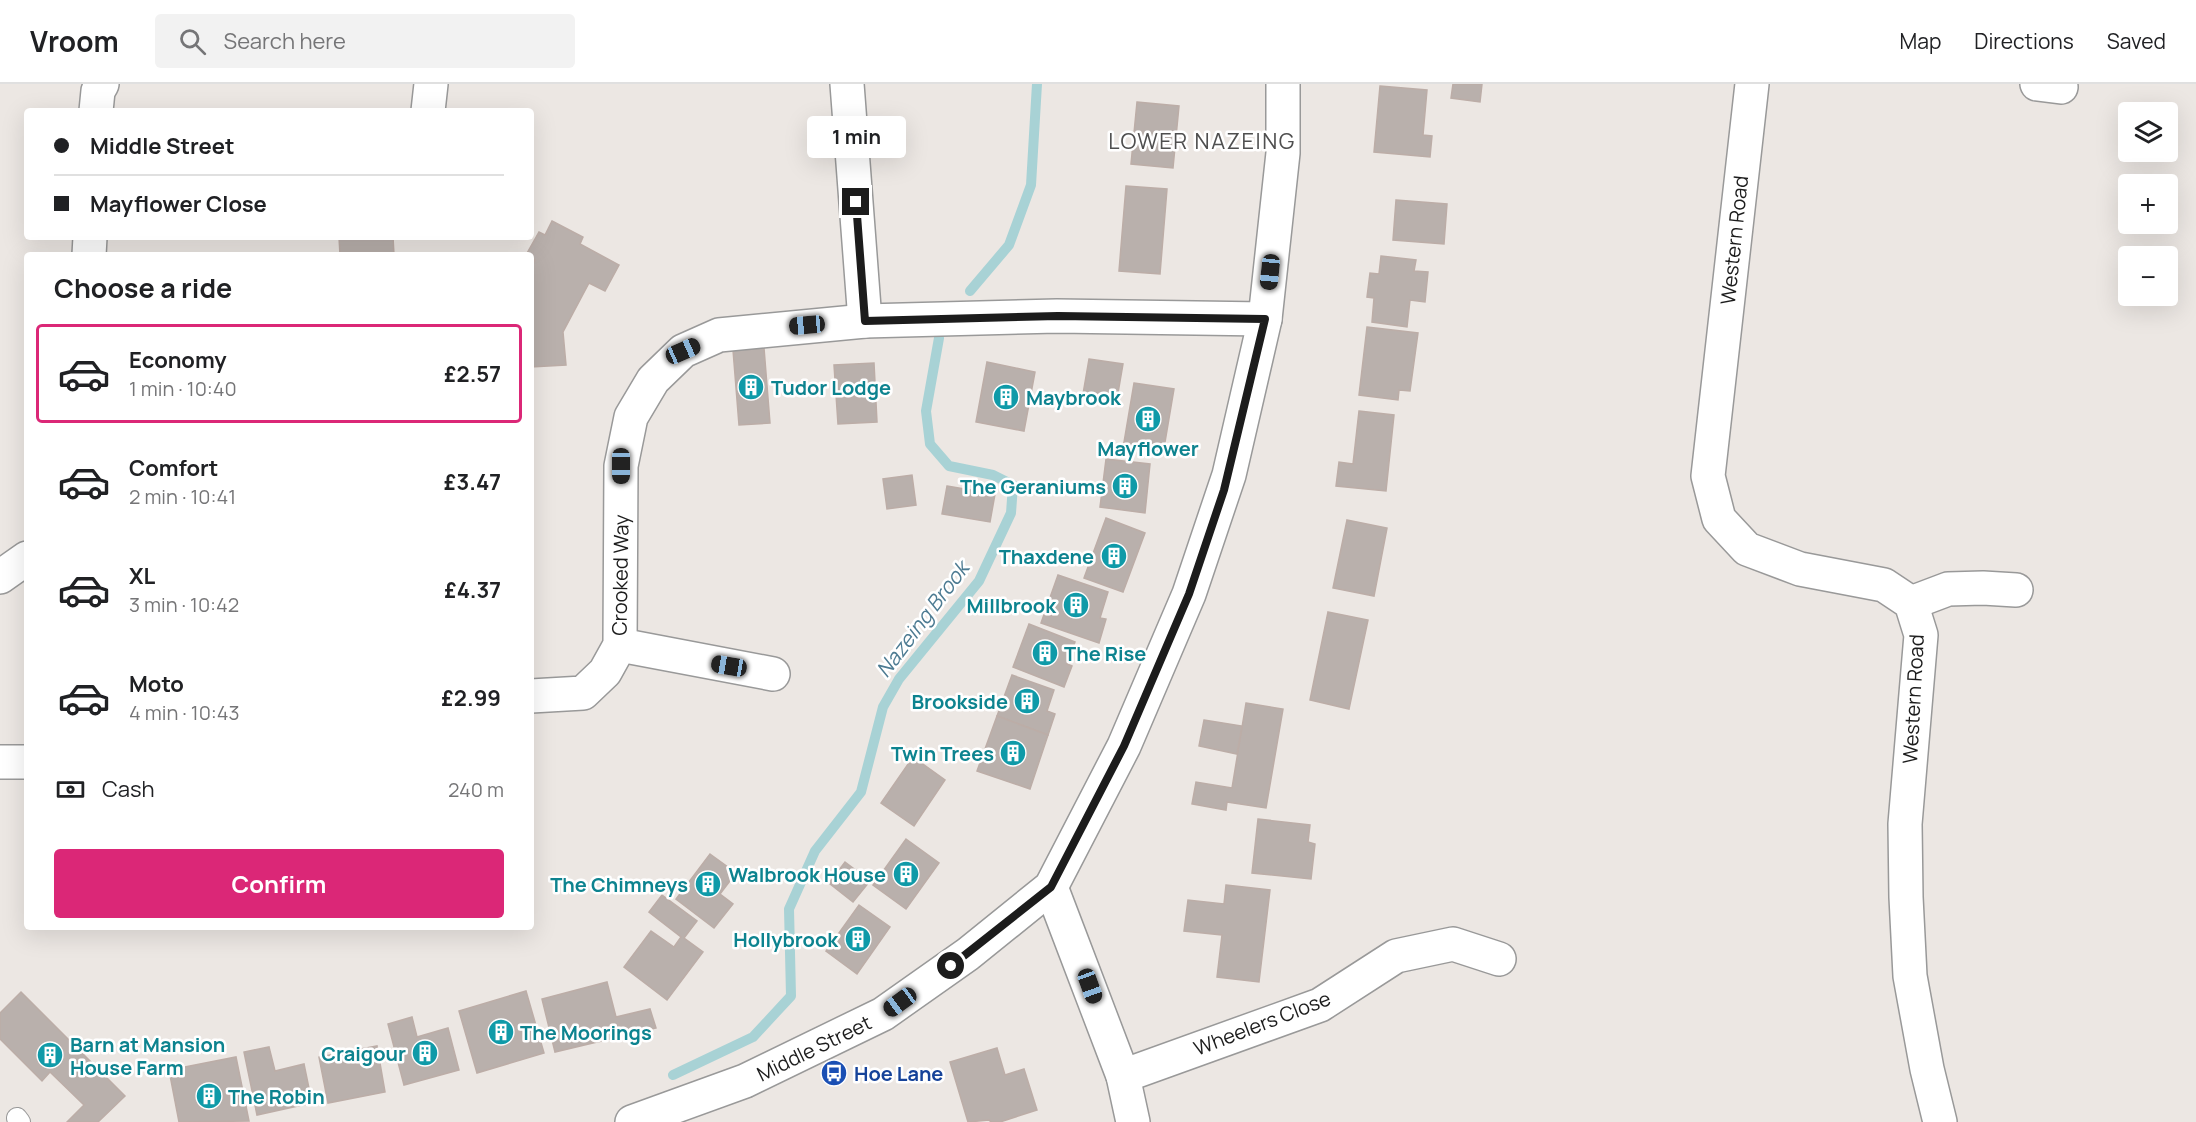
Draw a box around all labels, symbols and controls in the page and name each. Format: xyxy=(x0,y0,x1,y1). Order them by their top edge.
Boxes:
search box xyxy=(155,14,575,68)
text: Vroom xyxy=(30,22,119,60)
icon: search xyxy=(176,25,209,58)
text: Search here xyxy=(224,26,346,56)
text: Map xyxy=(1900,27,1941,55)
text: Directions xyxy=(1974,27,2074,55)
text: Saved xyxy=(2107,27,2166,55)
map controls xyxy=(2118,102,2178,306)
button: layers xyxy=(2118,102,2178,162)
callout: 1 min xyxy=(806,115,906,157)
text: 1 min xyxy=(832,123,881,150)
district label: LOWER NAZEING xyxy=(1108,126,1296,156)
text: Middle Street xyxy=(90,131,235,161)
street label: Western Road xyxy=(1714,174,1754,306)
button: + xyxy=(2118,174,2178,234)
route end xyxy=(842,188,869,215)
text: Mayflower Close xyxy=(90,189,267,219)
button: − xyxy=(2118,246,2178,306)
car xyxy=(1259,253,1281,291)
text: Choose a ride xyxy=(54,269,232,306)
car xyxy=(788,314,826,336)
car xyxy=(663,335,703,367)
text: Economy xyxy=(129,345,227,375)
icon: car xyxy=(57,347,111,401)
text: £2.57 xyxy=(444,359,501,389)
building icon: Tudor Lodge xyxy=(736,372,766,402)
place label: Tudor Lodge xyxy=(771,374,891,401)
text: 1 min · 10:40 xyxy=(129,375,237,402)
building icon: Maybrook xyxy=(991,382,1021,412)
place label: Maybrook xyxy=(1026,384,1122,411)
building icon: Mayflower xyxy=(1133,404,1163,434)
place label: Mayflower xyxy=(1097,435,1199,462)
car xyxy=(612,448,630,484)
text: Comfort xyxy=(129,453,218,483)
icon: car xyxy=(57,455,111,509)
text: £3.47 xyxy=(444,467,501,497)
building icon: The Geraniums xyxy=(1110,471,1140,501)
place label: The Geraniums xyxy=(960,473,1106,500)
text: 2 min · 10:41 xyxy=(129,483,236,510)
street label: Crooked Way xyxy=(605,514,635,636)
building icon: Thaxdene xyxy=(1099,541,1129,571)
place label: Thaxdene xyxy=(999,543,1094,570)
water label: Nazeing Brook xyxy=(869,553,976,683)
text: XL xyxy=(129,561,155,591)
icon: car xyxy=(57,563,111,617)
text: £4.37 xyxy=(444,575,501,605)
building icon: Millbrook xyxy=(1061,590,1091,620)
text: 3 min · 10:42 xyxy=(129,591,239,618)
place label: Millbrook xyxy=(966,592,1057,619)
street label: Western Road xyxy=(1896,634,1930,764)
building icon: The Rise xyxy=(1030,638,1060,668)
place label: The Rise xyxy=(1064,640,1146,667)
car xyxy=(710,654,748,678)
text: Moto xyxy=(129,669,184,699)
icon: car xyxy=(57,671,111,725)
text: £2.99 xyxy=(441,683,501,713)
building icon: Brookside xyxy=(1012,686,1042,716)
place label: Brookside xyxy=(912,688,1008,715)
text: 4 min · 10:43 xyxy=(129,699,240,726)
building icon: Twin Trees xyxy=(998,738,1028,768)
place label: Twin Trees xyxy=(891,740,994,767)
icon: cash xyxy=(54,773,87,806)
text: Cash xyxy=(102,774,155,804)
text: 240 m xyxy=(448,776,504,803)
button: Confirm xyxy=(54,849,504,918)
building icon: Walbrook House xyxy=(891,859,921,889)
place label: Walbrook House xyxy=(729,861,886,888)
building icon: The Chimneys xyxy=(693,869,723,899)
place label: The Chimneys xyxy=(550,871,688,898)
building icon: Hollybrook xyxy=(843,924,873,954)
place label: Hollybrook xyxy=(733,926,839,953)
route start xyxy=(937,952,964,979)
car xyxy=(1075,966,1105,1006)
car xyxy=(880,984,920,1020)
street label: Wheelers Close xyxy=(1190,984,1334,1062)
street label: Middle Street xyxy=(752,1009,876,1087)
building icon: The Moorings xyxy=(486,1017,516,1047)
place label: The Moorings xyxy=(520,1019,652,1046)
place label: Barn at Mansion House Farm xyxy=(70,1031,225,1081)
building icon: Craigour xyxy=(410,1038,440,1068)
building icon: Barn at Mansion House Farm xyxy=(35,1040,65,1070)
place label: Craigour xyxy=(321,1040,406,1067)
bus stop icon: Hoe Lane xyxy=(819,1058,849,1088)
place label: Hoe Lane xyxy=(854,1060,943,1087)
building icon: The Robin xyxy=(194,1081,224,1111)
place label: The Robin xyxy=(228,1083,325,1110)

